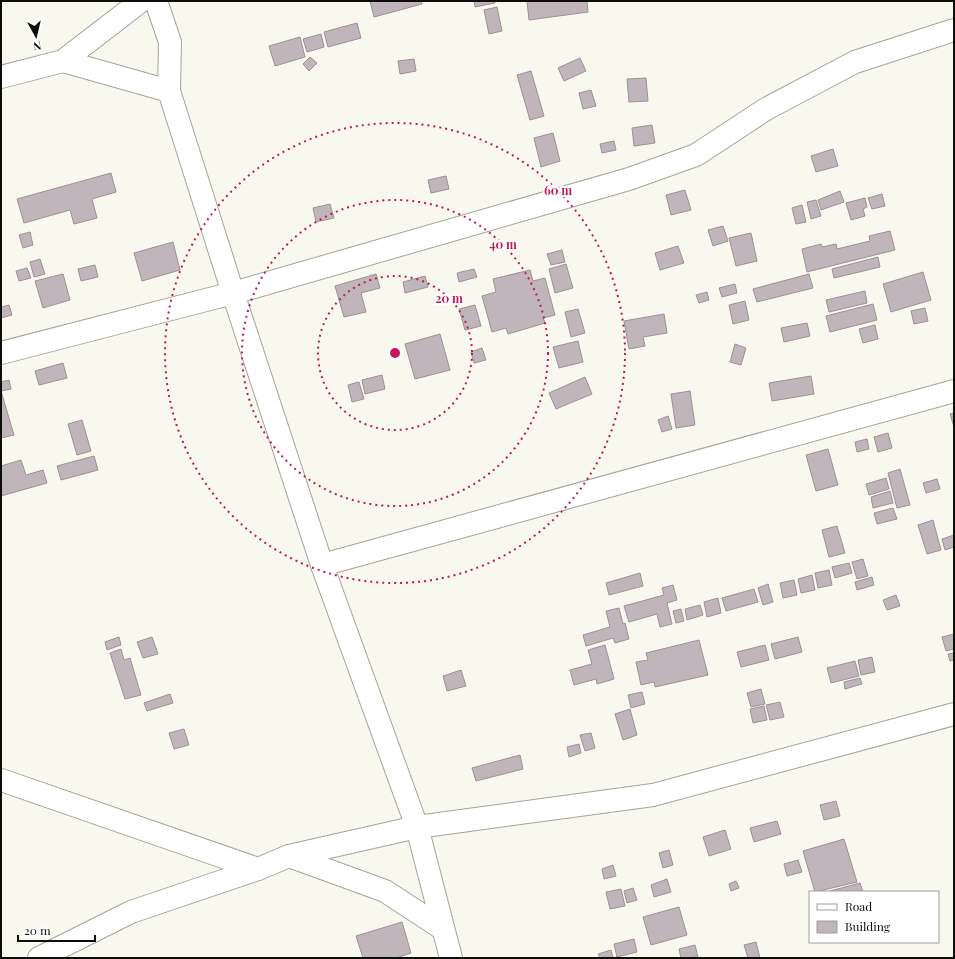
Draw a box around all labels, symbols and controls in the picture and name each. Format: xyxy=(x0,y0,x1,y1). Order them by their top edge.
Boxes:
north arrow xyxy=(16,16,56,56)
text: N xyxy=(32,38,42,54)
text: 60 m xyxy=(544,182,572,198)
text: 40 m xyxy=(489,236,517,252)
text: 20 m xyxy=(435,290,463,306)
centre of rings xyxy=(388,346,402,360)
legend xyxy=(809,891,939,943)
text: Road xyxy=(845,898,872,914)
scale bar xyxy=(18,917,95,943)
text: Building xyxy=(845,918,891,934)
text: 20 m xyxy=(24,922,51,938)

